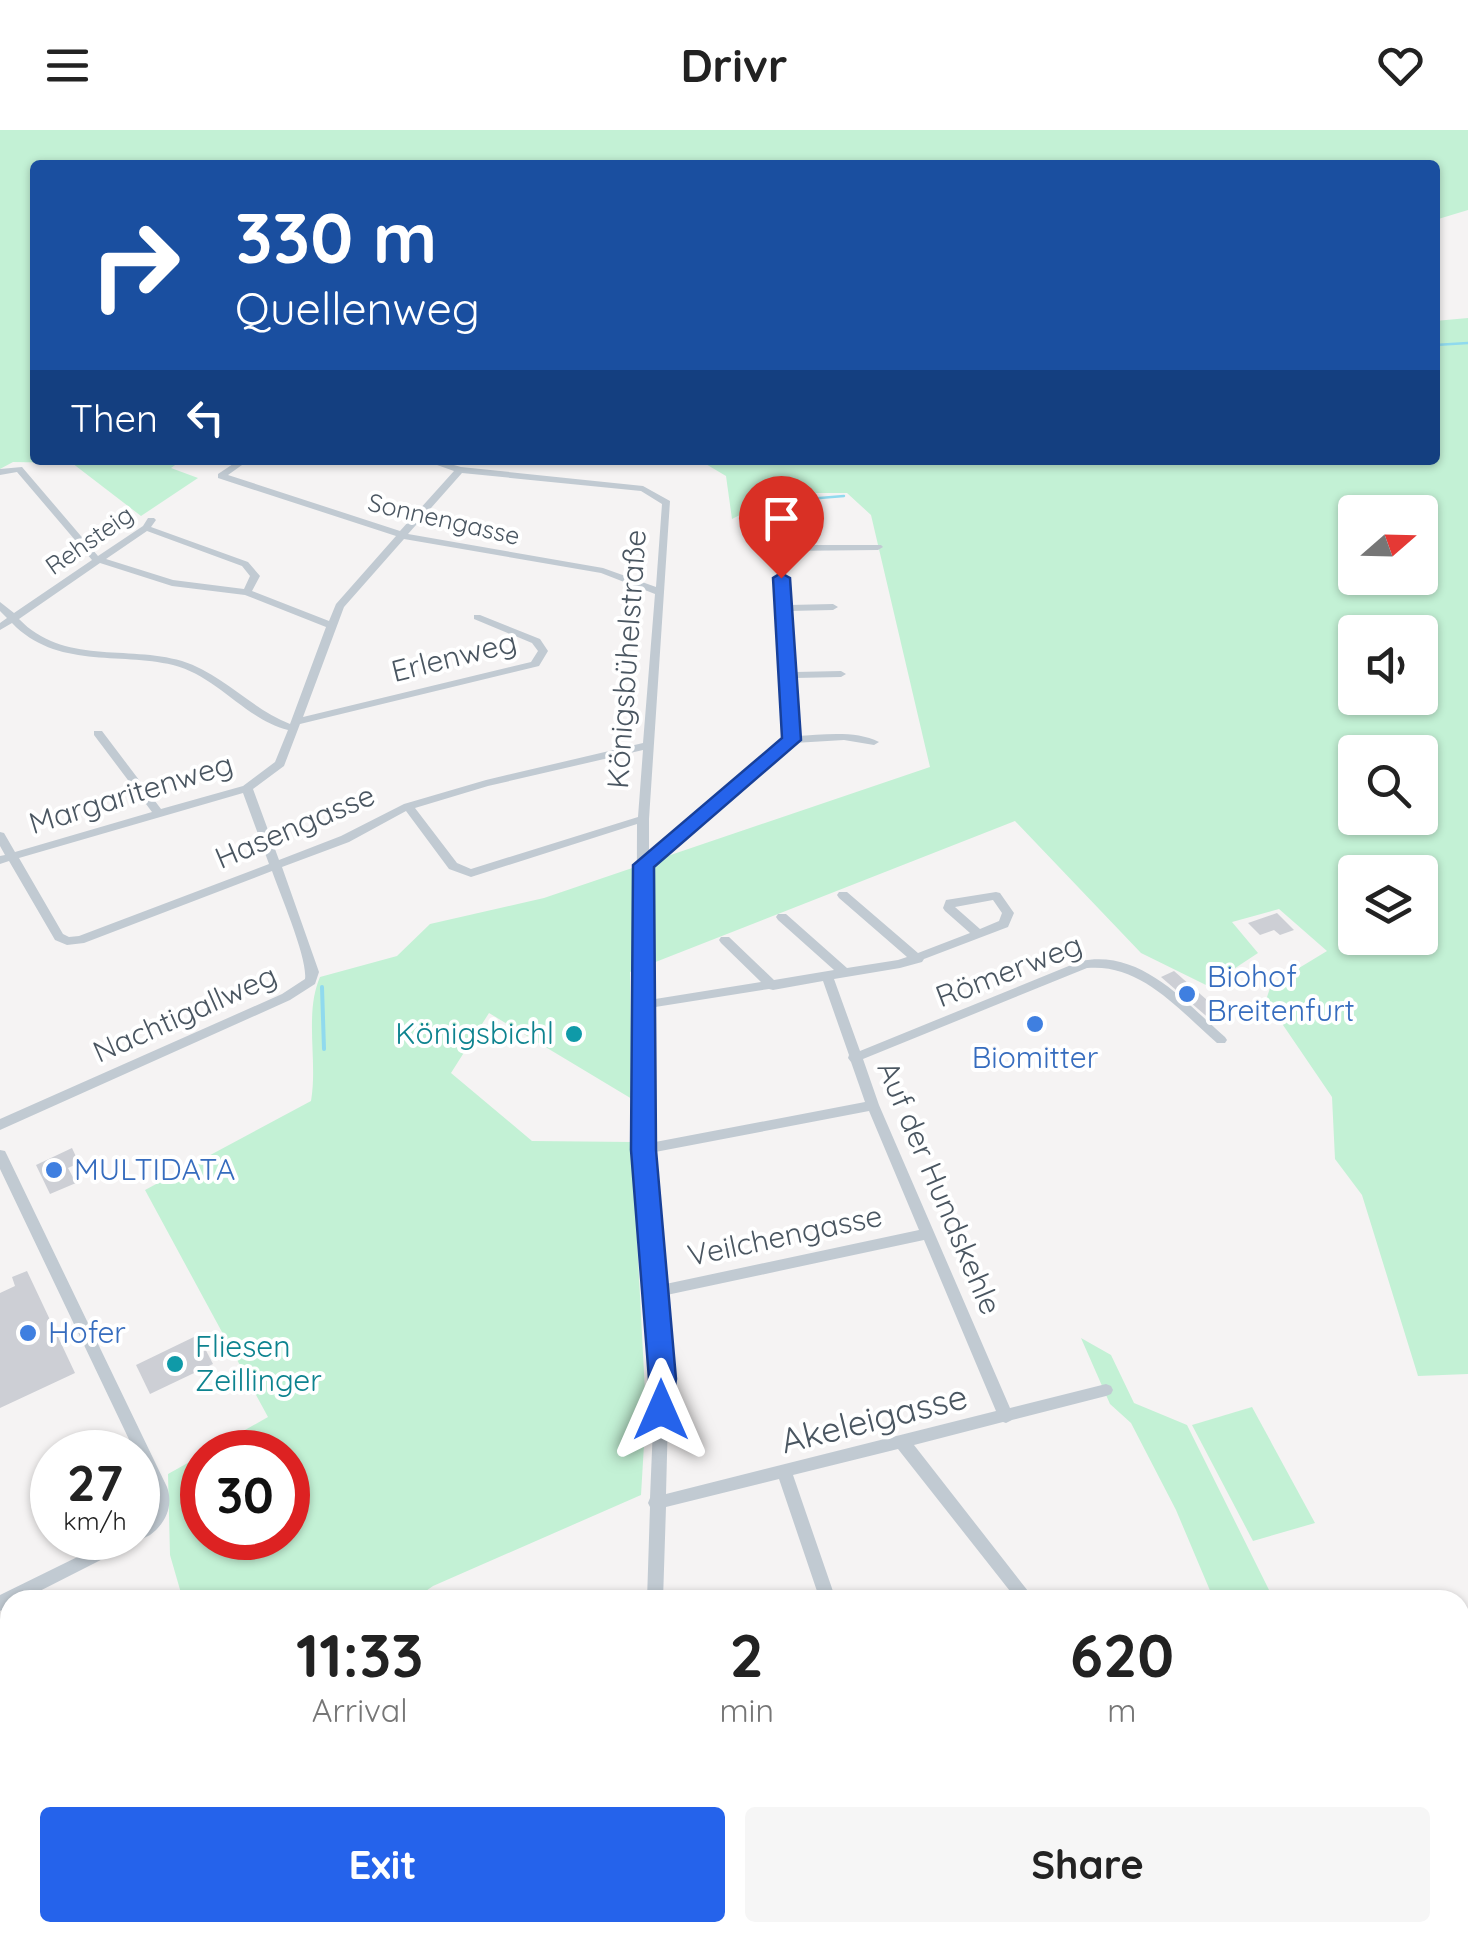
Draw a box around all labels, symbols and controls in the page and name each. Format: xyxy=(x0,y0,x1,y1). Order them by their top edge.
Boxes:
text: Drivr xyxy=(680,37,788,93)
icon: menu xyxy=(40,38,95,93)
icon: heart xyxy=(1373,38,1428,93)
text: 330 m xyxy=(235,193,437,281)
icon: right xyxy=(70,200,200,330)
text: Quellenweg xyxy=(235,280,480,336)
icon: left xyxy=(178,390,233,445)
text: Then xyxy=(70,394,158,442)
pin xyxy=(739,476,824,579)
street label: Sonnengasse xyxy=(365,486,523,551)
icon: arrive xyxy=(754,491,809,546)
north arrow xyxy=(1338,495,1438,595)
map controls xyxy=(1338,495,1438,955)
street label: Rehsteig xyxy=(39,498,139,581)
street label: Königsbühelstraße xyxy=(598,528,654,790)
button: sound xyxy=(1338,615,1438,715)
street label: Erlenweg xyxy=(387,622,520,690)
button: search xyxy=(1338,735,1438,835)
street label: Margaritenweg xyxy=(24,744,237,842)
street label: Hasengasse xyxy=(209,775,380,877)
button: layers xyxy=(1338,855,1438,955)
street label: Römerweg xyxy=(930,925,1087,1015)
street label: Nachtigallweg xyxy=(87,956,282,1071)
place label: Biohof Breitenfurt xyxy=(1207,957,1355,1029)
marker: Biohof Breitenfurt xyxy=(1176,983,1198,1005)
marker: Biomitter xyxy=(1024,1013,1046,1035)
place label: Königsbichl xyxy=(395,1014,554,1052)
marker: Königsbichl xyxy=(563,1023,585,1045)
place label: Biomitter xyxy=(972,1038,1099,1076)
street label: Auf der Hundskehle xyxy=(869,1055,1010,1320)
place label: MULTIDATA xyxy=(74,1150,235,1188)
marker: MULTIDATA xyxy=(43,1159,65,1181)
street label: Veilchengasse xyxy=(684,1196,886,1274)
place label: Hofer xyxy=(48,1313,126,1351)
marker: Hofer xyxy=(17,1322,39,1344)
place label: Fliesen Zeillinger xyxy=(195,1327,322,1399)
marker: Fliesen Zeillinger xyxy=(164,1353,186,1375)
position arrow xyxy=(609,1358,713,1462)
street label: Akeleigasse xyxy=(776,1374,972,1462)
speed limit sign: 30 xyxy=(180,1430,310,1560)
text: 27 xyxy=(67,1451,123,1514)
text: km/h xyxy=(63,1505,127,1536)
text: 11:33 xyxy=(296,1617,423,1692)
text: 2 xyxy=(730,1617,764,1692)
text: 620 xyxy=(1070,1617,1174,1692)
text: Arrival xyxy=(312,1690,408,1730)
text: min xyxy=(719,1690,774,1730)
text: m xyxy=(1107,1690,1137,1730)
button: Exit xyxy=(40,1807,725,1922)
button: Share xyxy=(745,1807,1430,1922)

